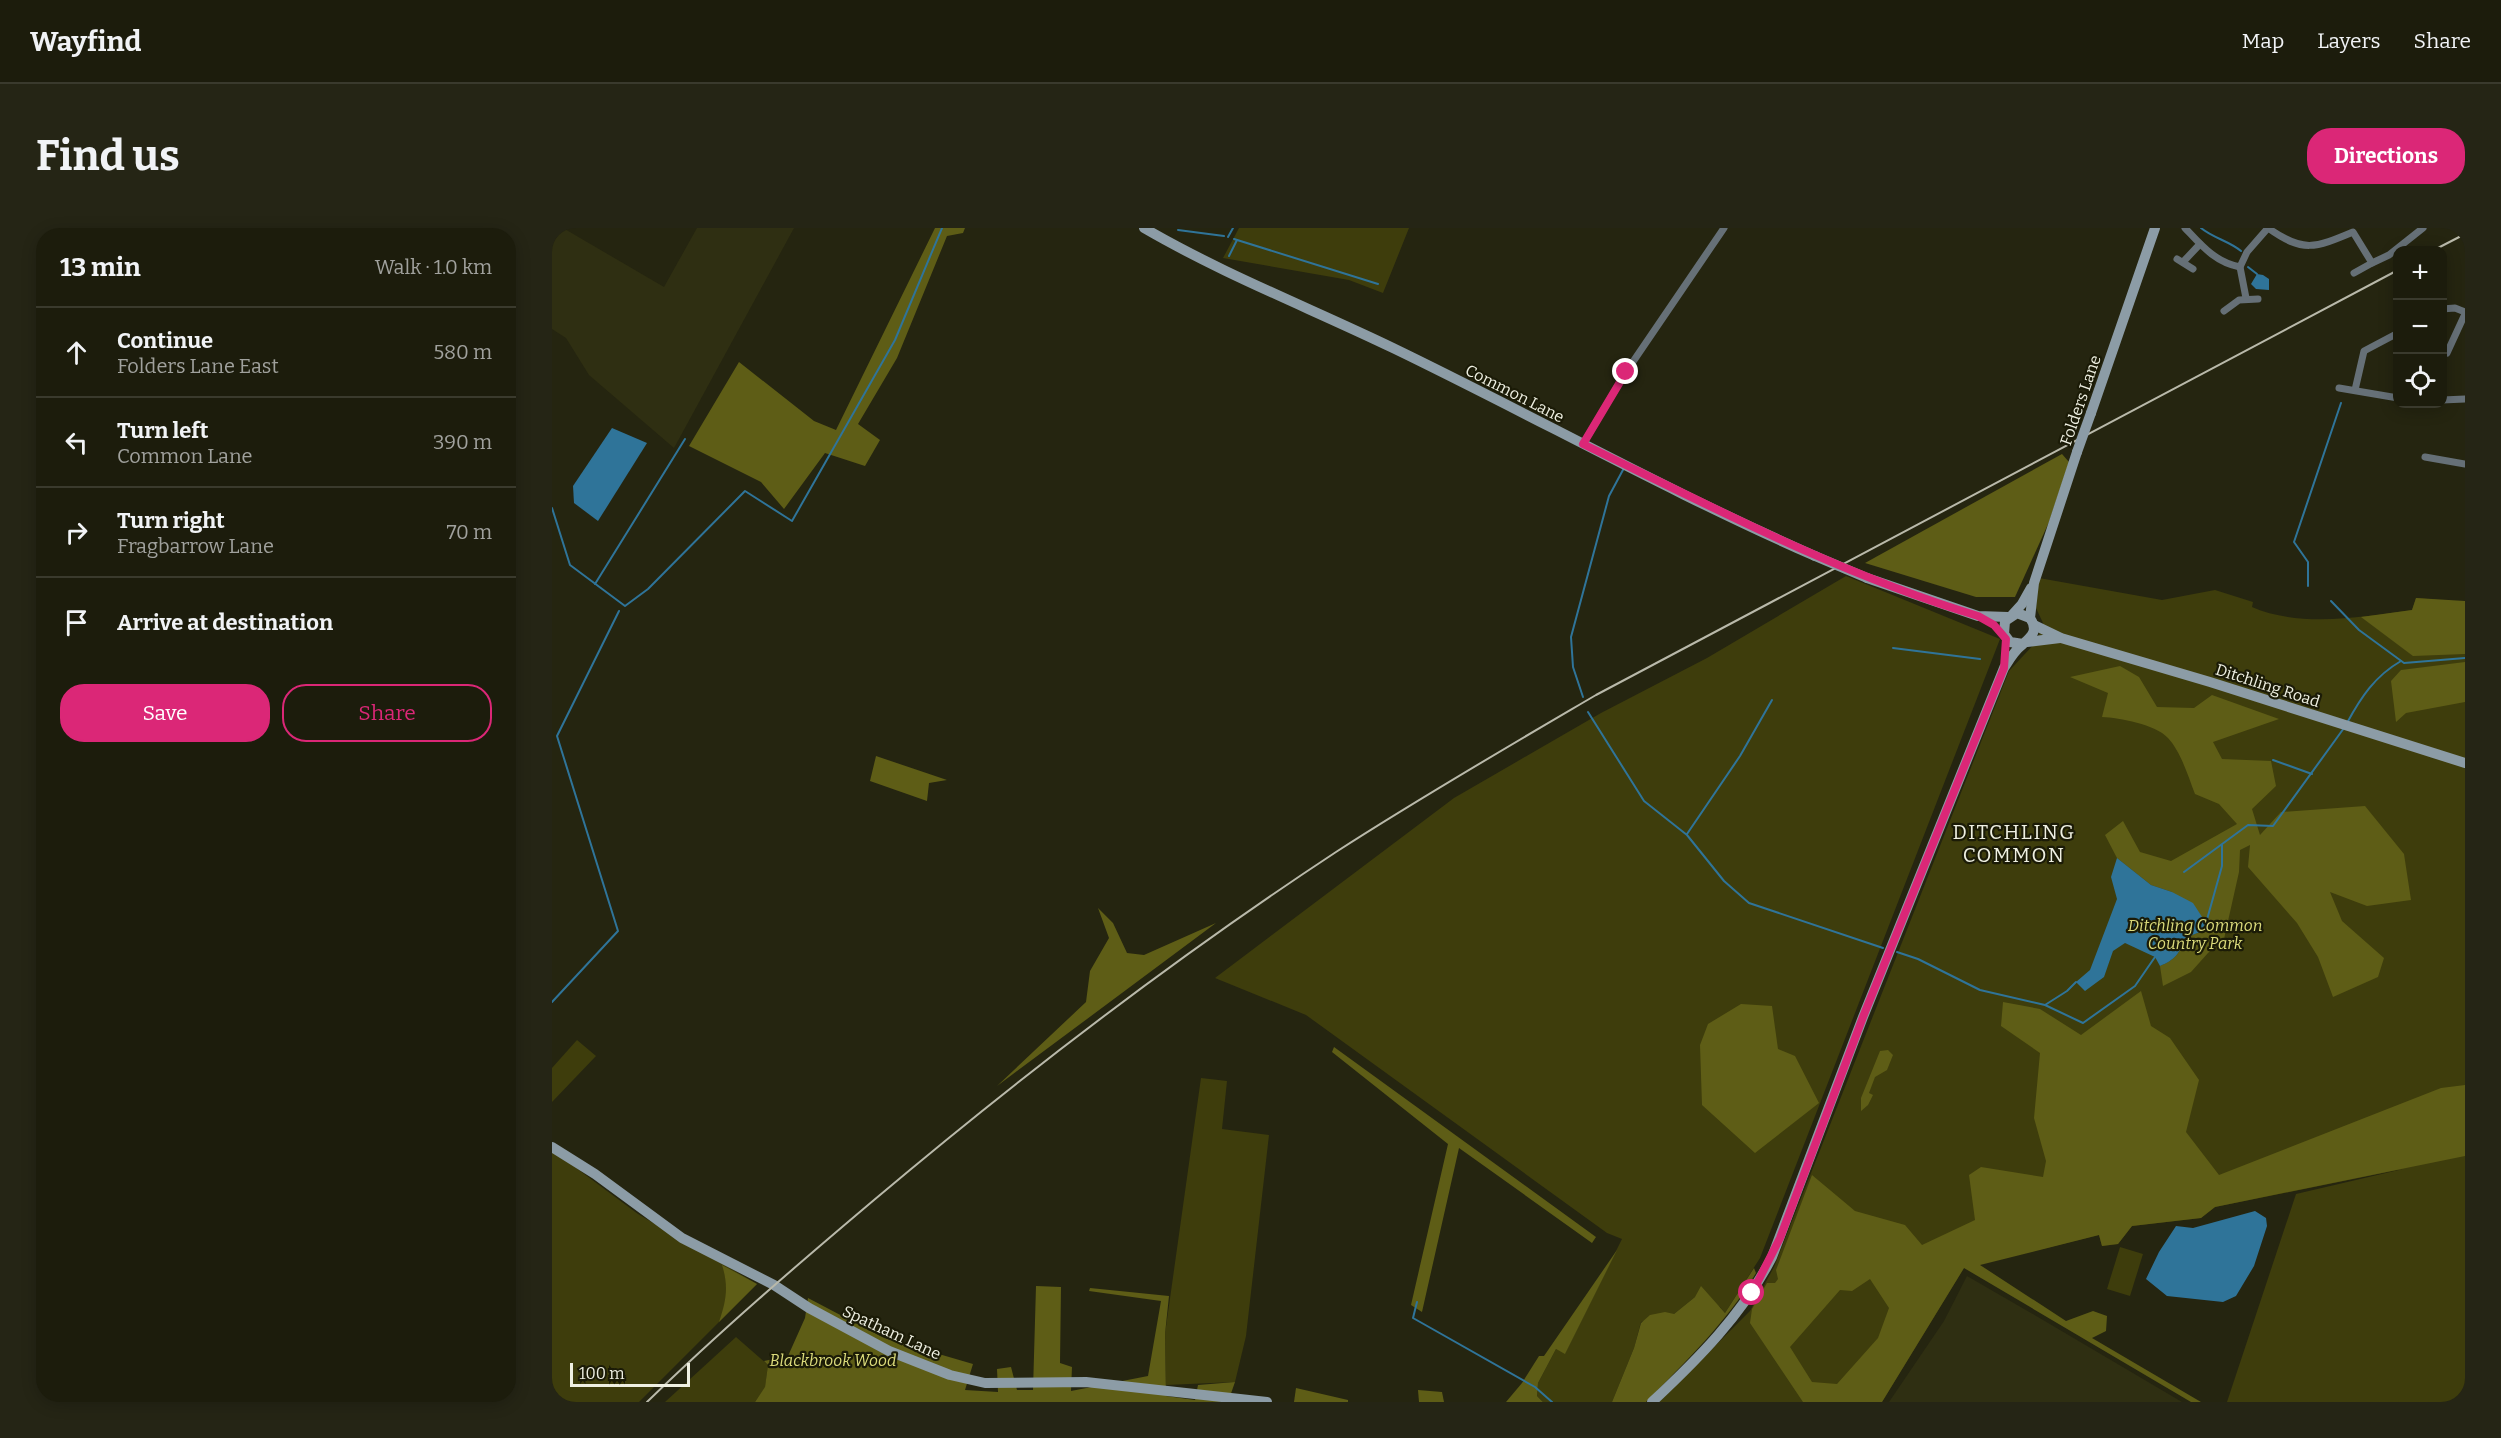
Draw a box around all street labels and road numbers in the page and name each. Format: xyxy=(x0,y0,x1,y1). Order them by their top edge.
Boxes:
street label: Folders Lane xyxy=(2056,352,2105,448)
street label: Common Lane xyxy=(1462,360,1567,427)
street label: Ditchling Road xyxy=(2213,660,2323,711)
street label: Spatham Lane xyxy=(840,1301,944,1364)

